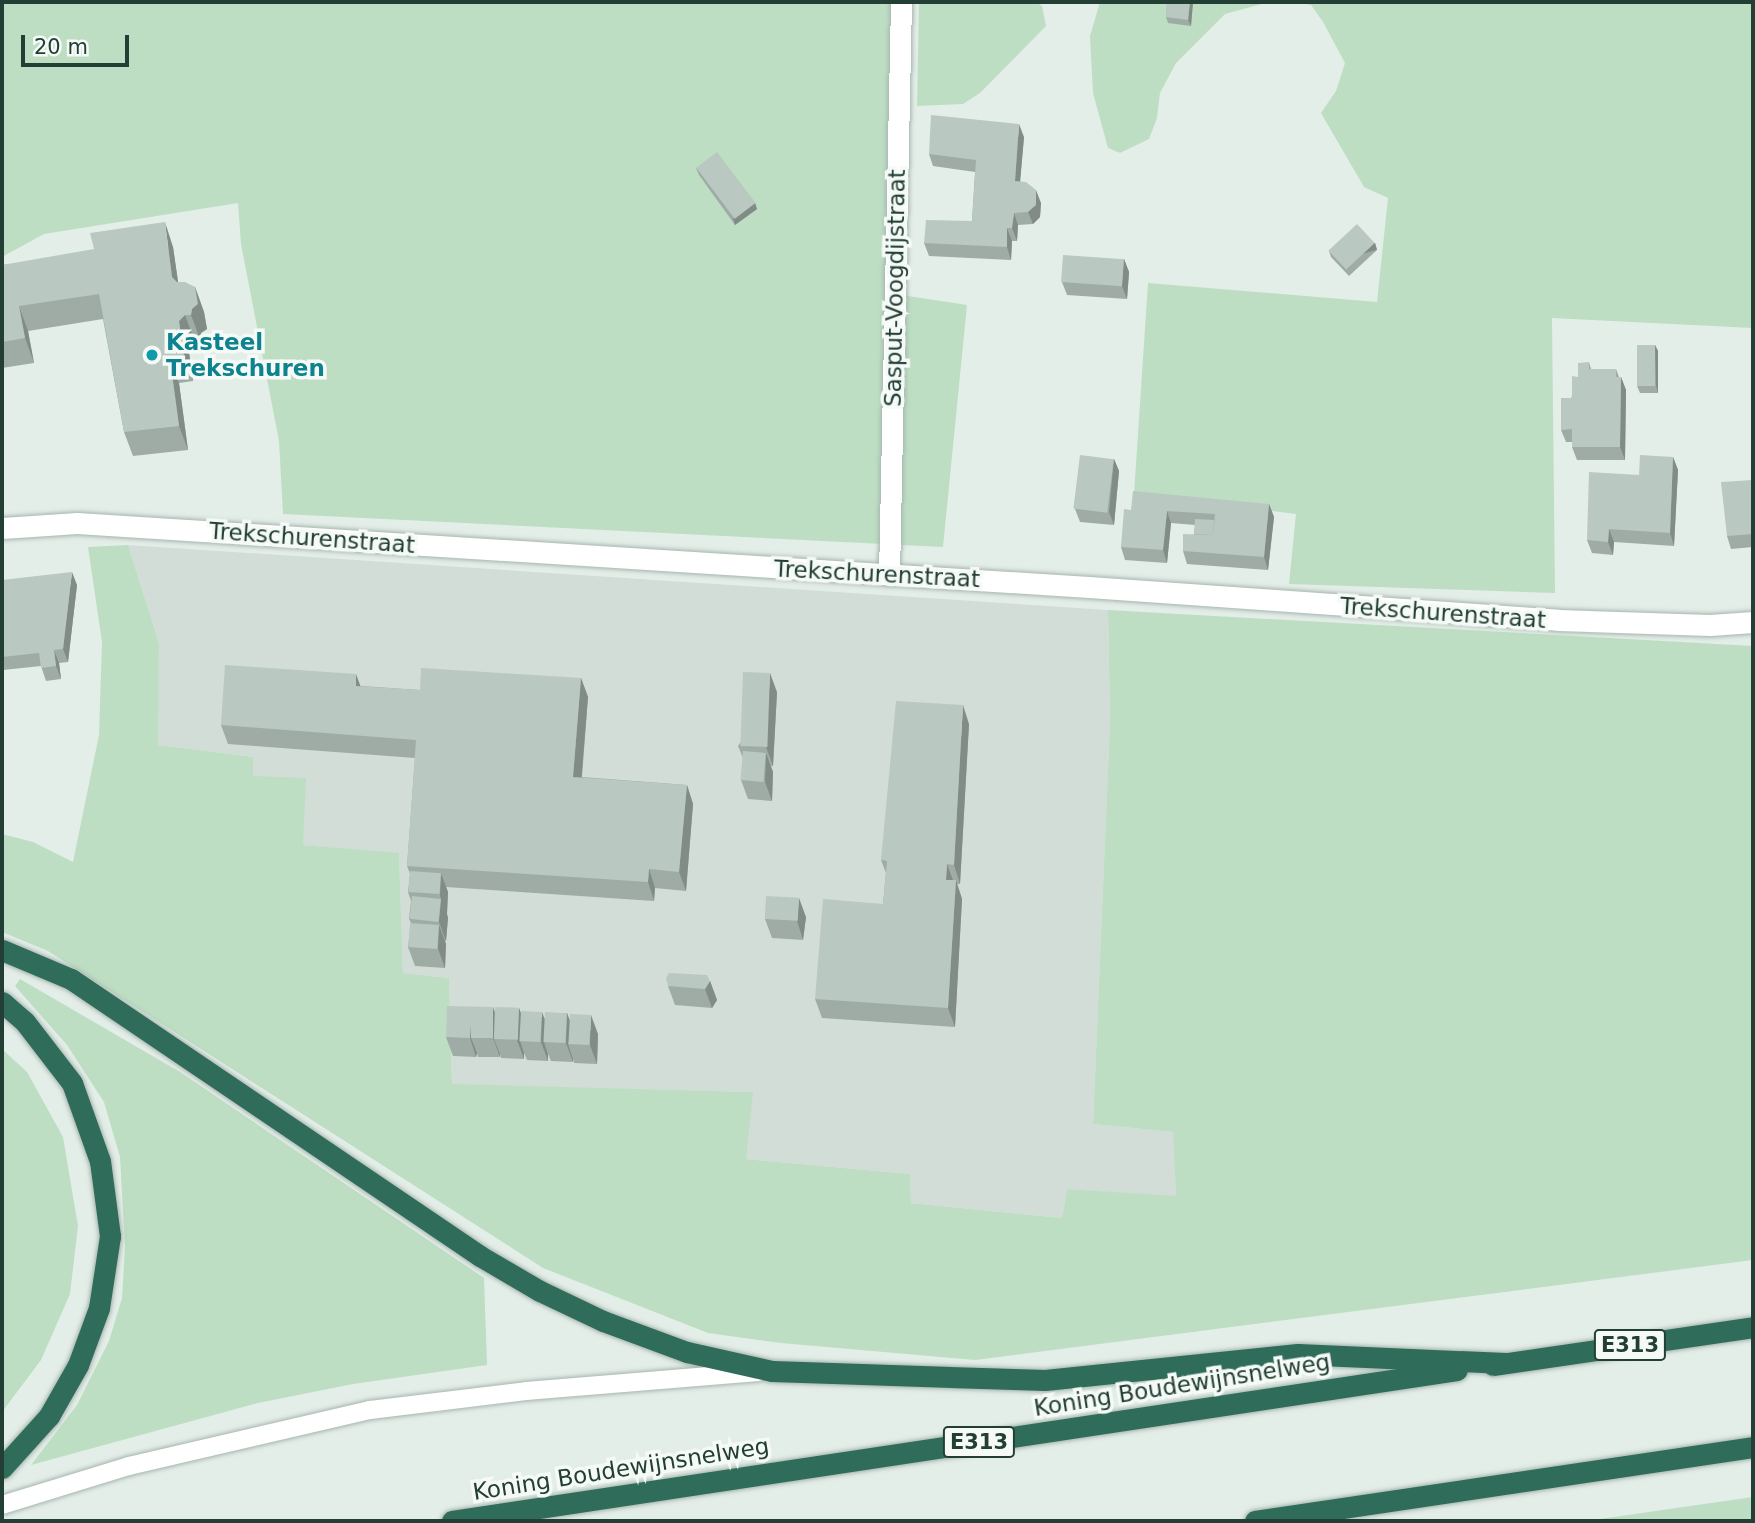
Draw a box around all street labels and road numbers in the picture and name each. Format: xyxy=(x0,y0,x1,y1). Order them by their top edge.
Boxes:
street label: Sasput-Voogdijstraat xyxy=(879,169,911,407)
street label: Trekschurenstraat xyxy=(208,517,416,559)
street label: Trekschurenstraat xyxy=(773,555,981,593)
street label: Trekschurenstraat xyxy=(1339,592,1547,634)
road number: E313 xyxy=(1593,1328,1667,1362)
street label: Koning Boudewijnsnelweg xyxy=(1032,1348,1332,1422)
road number: E313 xyxy=(942,1424,1016,1460)
street label: Koning Boudewijnsnelweg xyxy=(471,1432,771,1506)

